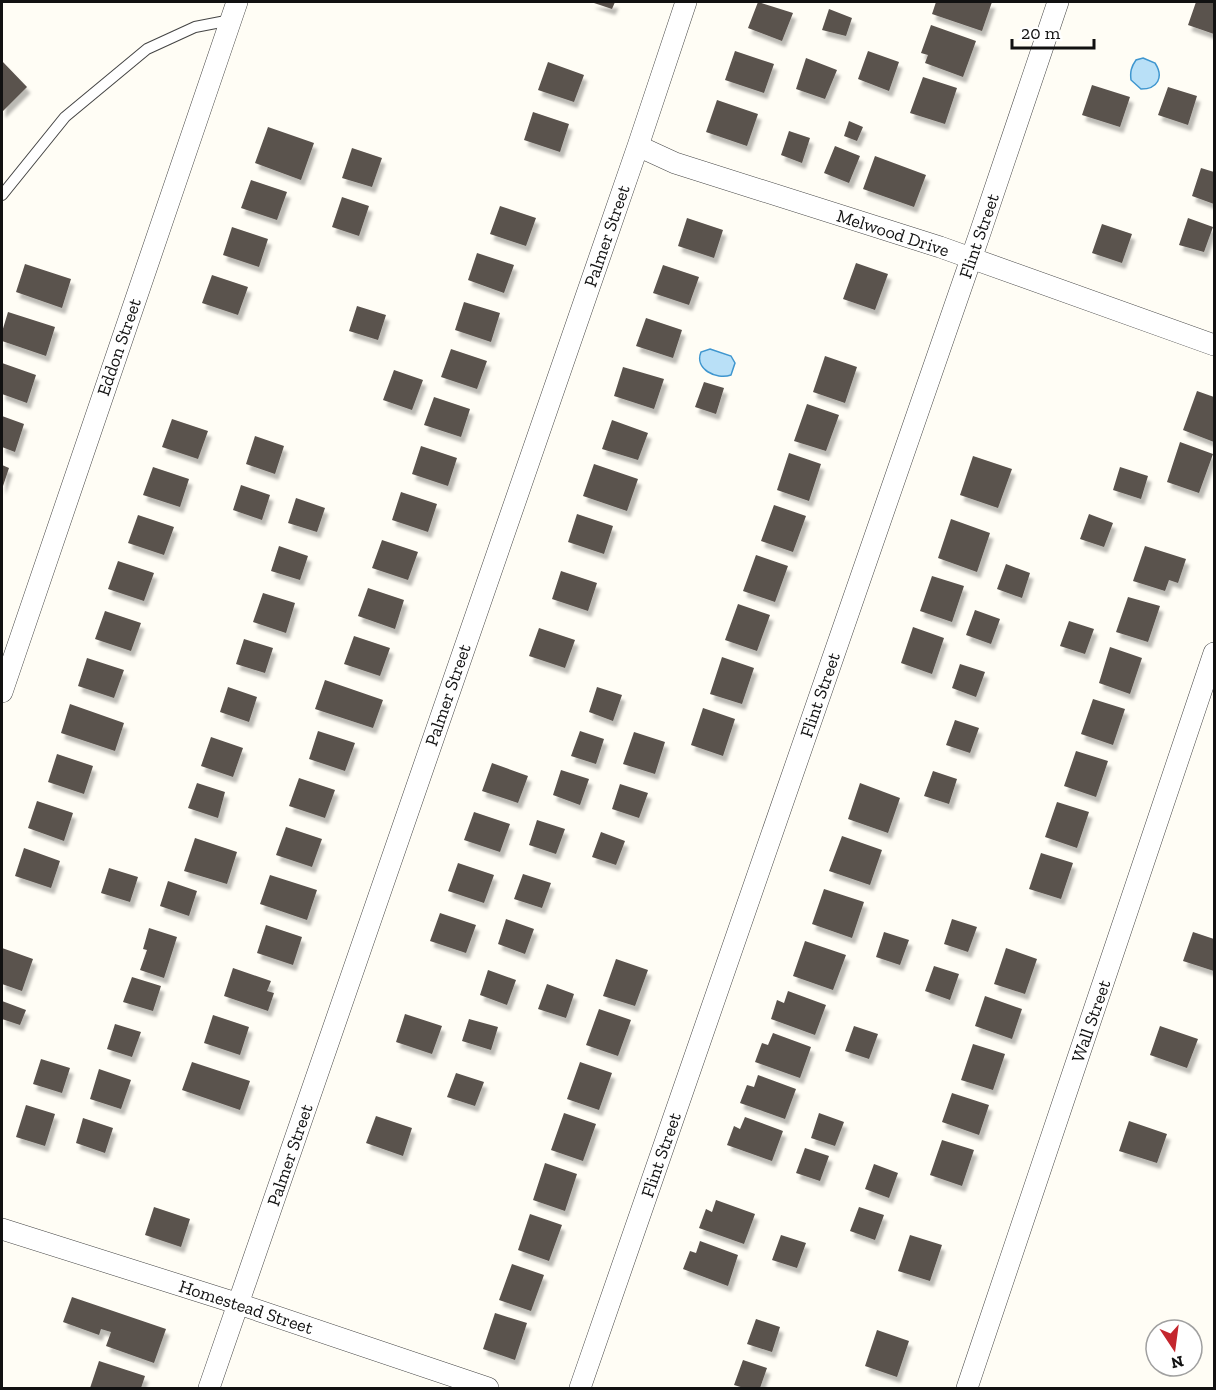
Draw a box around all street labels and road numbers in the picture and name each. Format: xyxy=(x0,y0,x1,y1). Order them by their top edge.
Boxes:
street label: Palmer Street xyxy=(579,182,635,290)
street label: Flint Street xyxy=(954,190,1004,281)
street label: Melwood Drive xyxy=(834,204,952,262)
street label: Eddon Street xyxy=(92,295,146,399)
street label: Palmer Street xyxy=(420,641,476,749)
street label: Flint Street xyxy=(795,649,845,740)
street label: Wall Street xyxy=(1067,977,1115,1065)
street label: Palmer Street xyxy=(262,1101,318,1209)
street label: Flint Street xyxy=(636,1109,686,1200)
street label: Homestead Street xyxy=(176,1275,316,1339)

